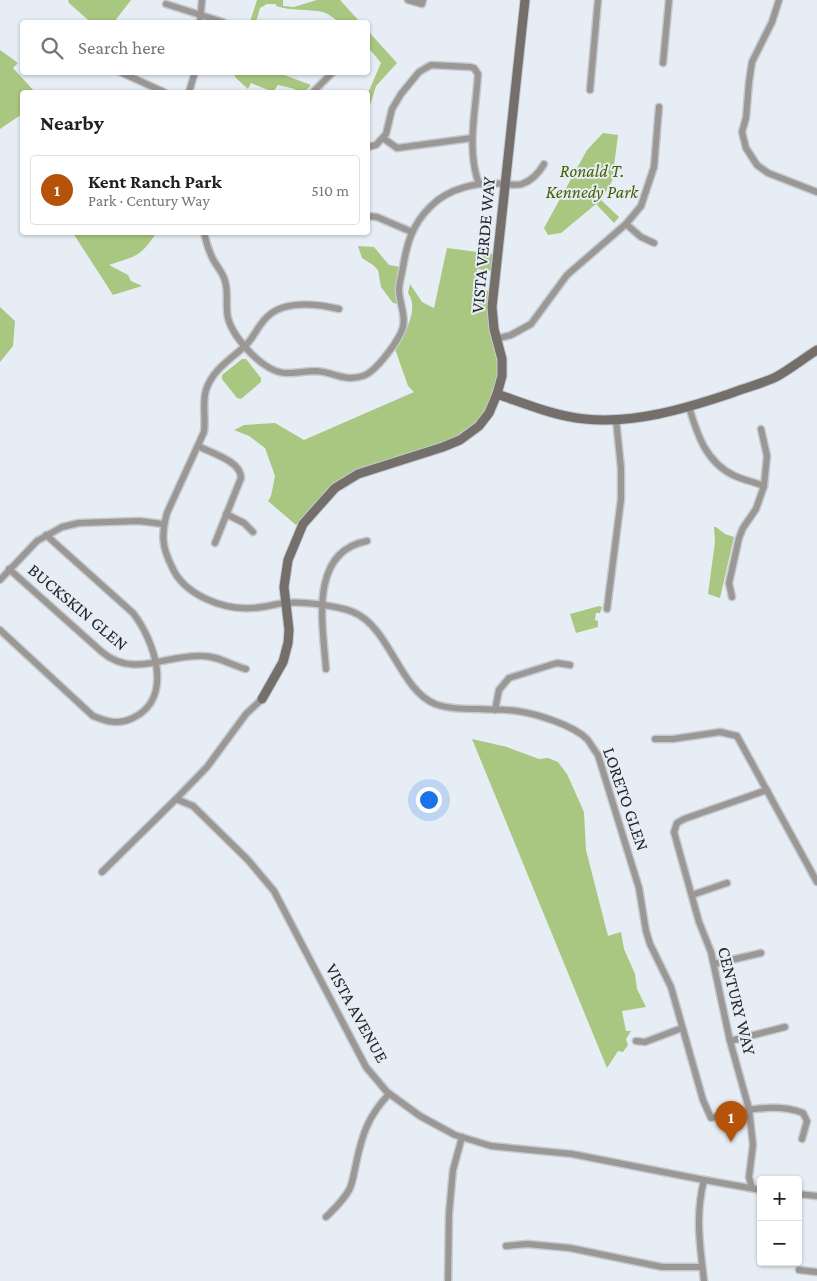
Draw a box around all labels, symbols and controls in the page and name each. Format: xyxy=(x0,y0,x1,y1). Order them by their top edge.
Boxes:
search box xyxy=(20,20,370,75)
icon: search xyxy=(38,34,66,62)
text: Search here xyxy=(78,37,165,58)
text: Nearby xyxy=(40,111,104,135)
park label: Ronald T. Kennedy Park xyxy=(546,161,639,202)
text: Kent Ranch Park xyxy=(88,171,222,192)
street label: VISTA VERDE WAY xyxy=(467,175,499,314)
text: 1 xyxy=(54,182,60,199)
text: 510 m xyxy=(311,182,349,199)
text: Park · Century Way xyxy=(88,192,210,209)
street label: BUCKSKIN GLEN xyxy=(24,560,132,655)
street label: LORETO GLEN xyxy=(599,745,653,853)
your location xyxy=(416,787,442,813)
street label: CENTURY WAY xyxy=(714,945,760,1058)
street label: VISTA AVENUE xyxy=(322,960,393,1066)
pin: 1 xyxy=(715,1101,747,1142)
map controls xyxy=(757,1176,802,1266)
button: + xyxy=(757,1176,802,1221)
button: − xyxy=(757,1221,802,1266)

